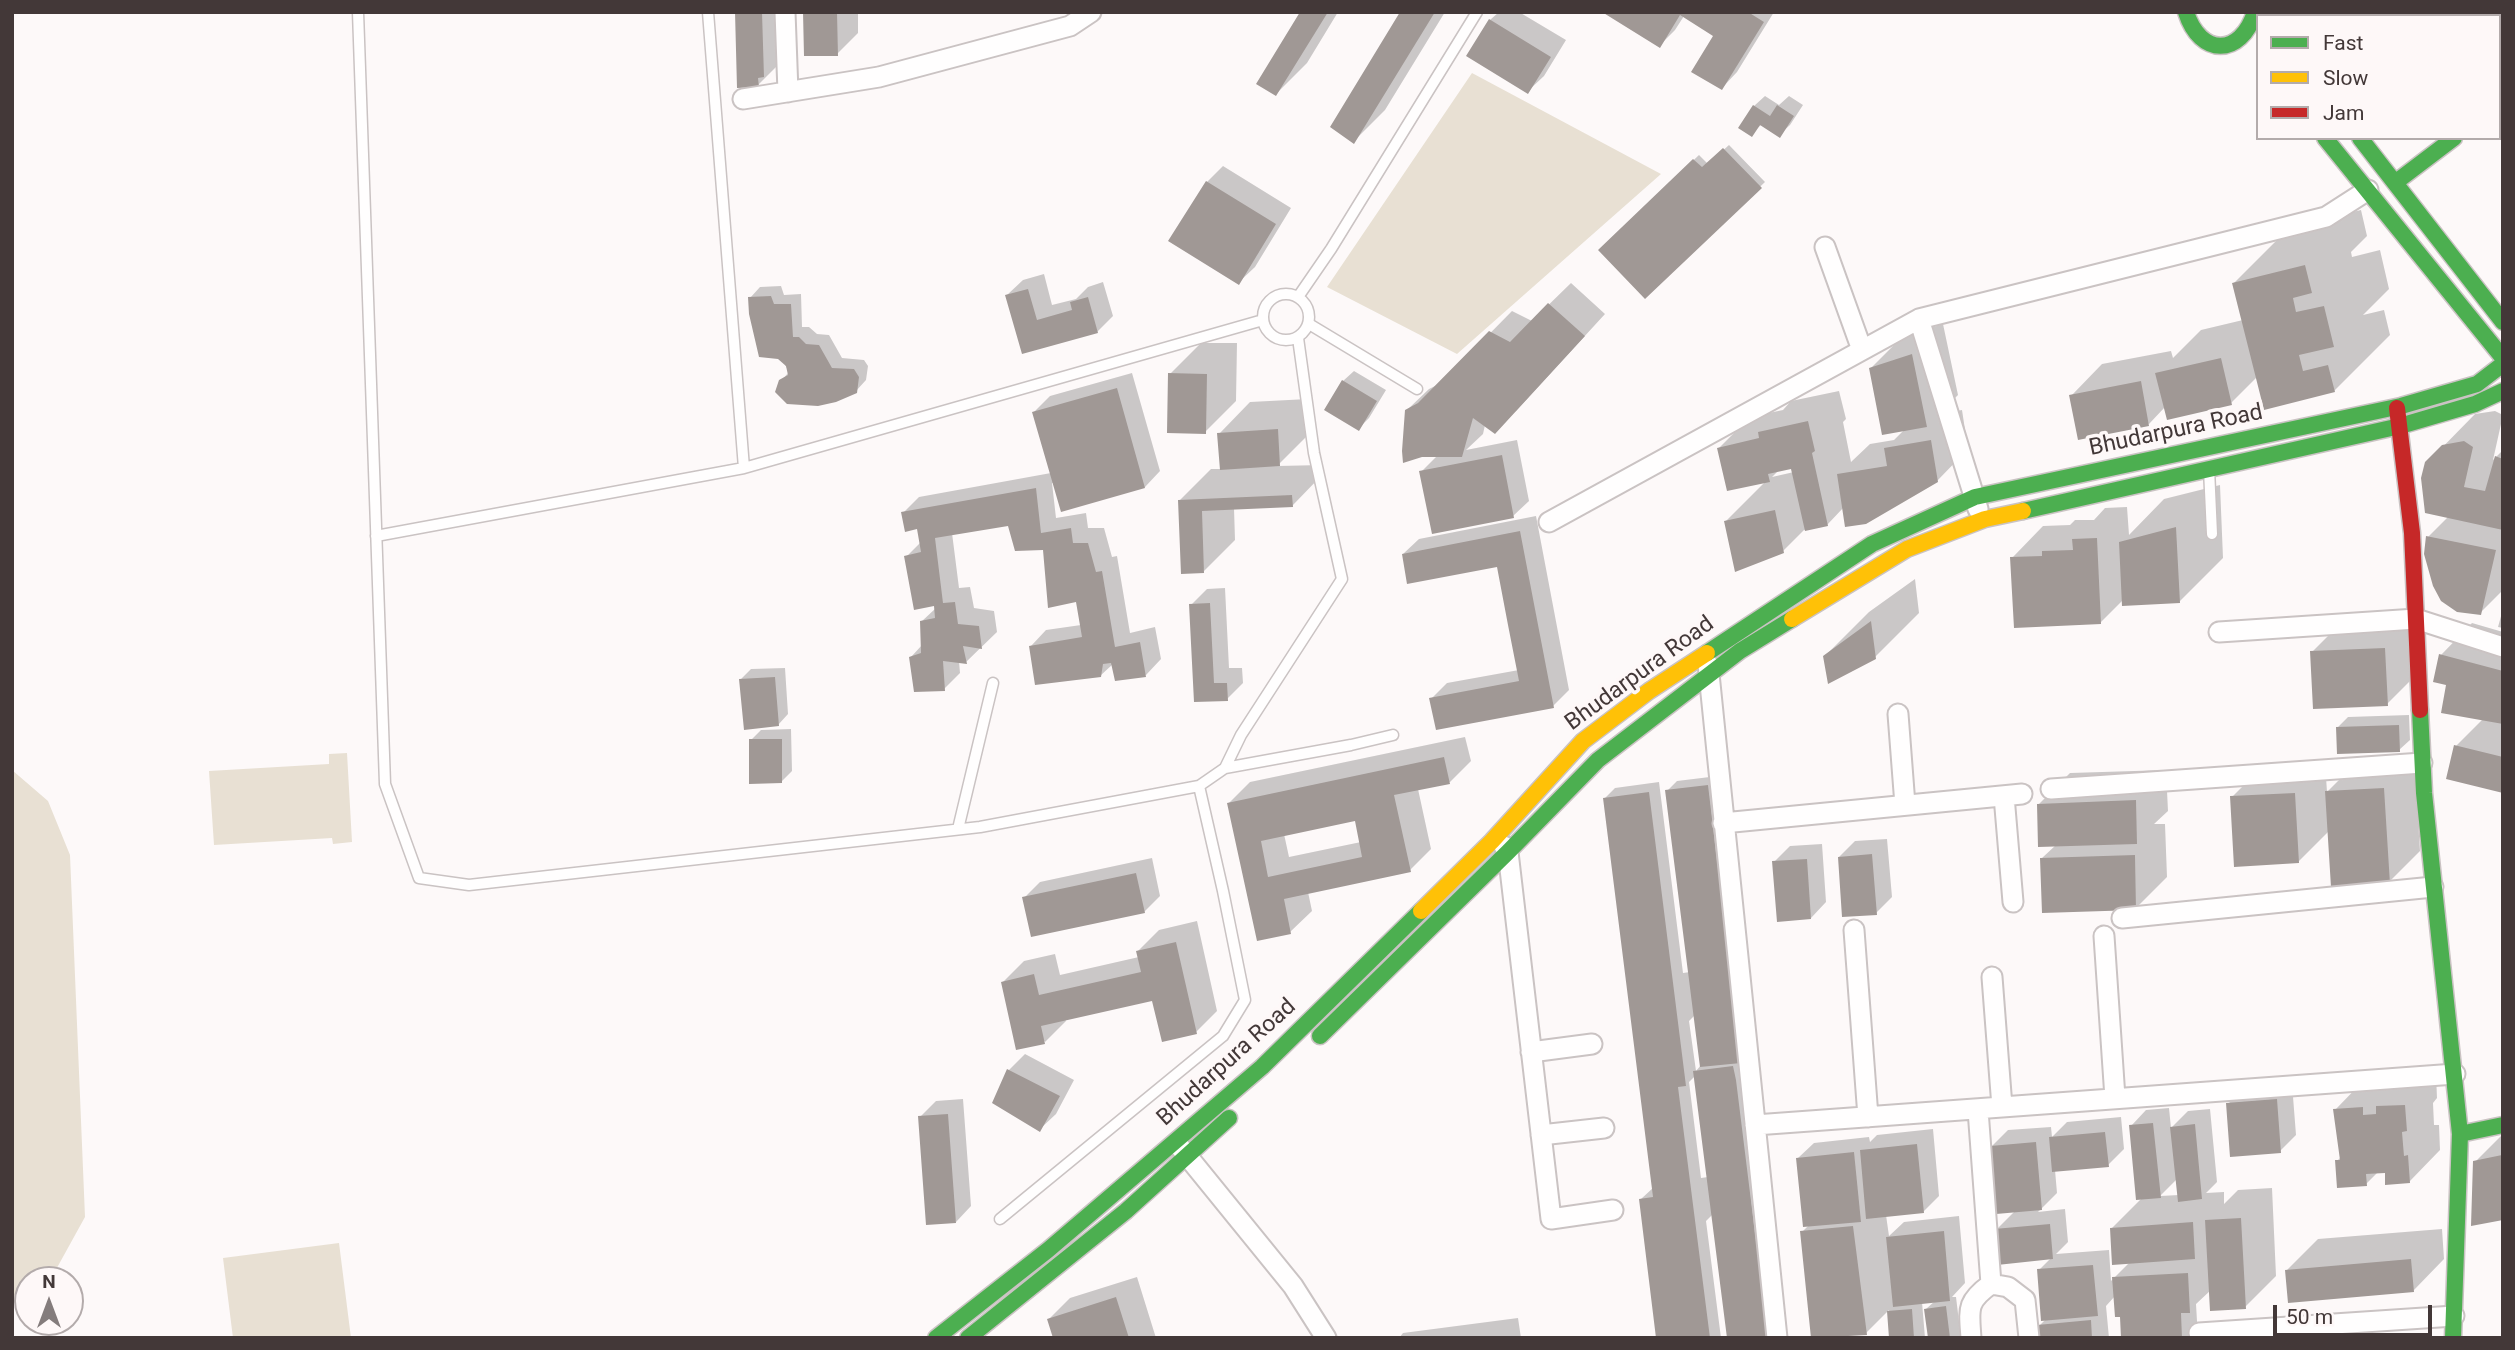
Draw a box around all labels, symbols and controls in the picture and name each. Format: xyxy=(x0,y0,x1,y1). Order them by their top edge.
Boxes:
legend xyxy=(2256,14,2501,140)
text: Fast xyxy=(2323,31,2363,55)
text: Slow xyxy=(2323,66,2368,90)
text: Jam xyxy=(2323,101,2364,125)
street label: Bhudarpura Road xyxy=(2087,399,2265,463)
street label: Bhudarpura Road xyxy=(1560,611,1720,737)
street label: Bhudarpura Road xyxy=(1152,994,1302,1132)
north arrow xyxy=(14,1266,84,1336)
text: N xyxy=(42,1270,56,1293)
scale bar xyxy=(2277,1290,2436,1334)
text: 50 m xyxy=(2286,1305,2333,1329)

